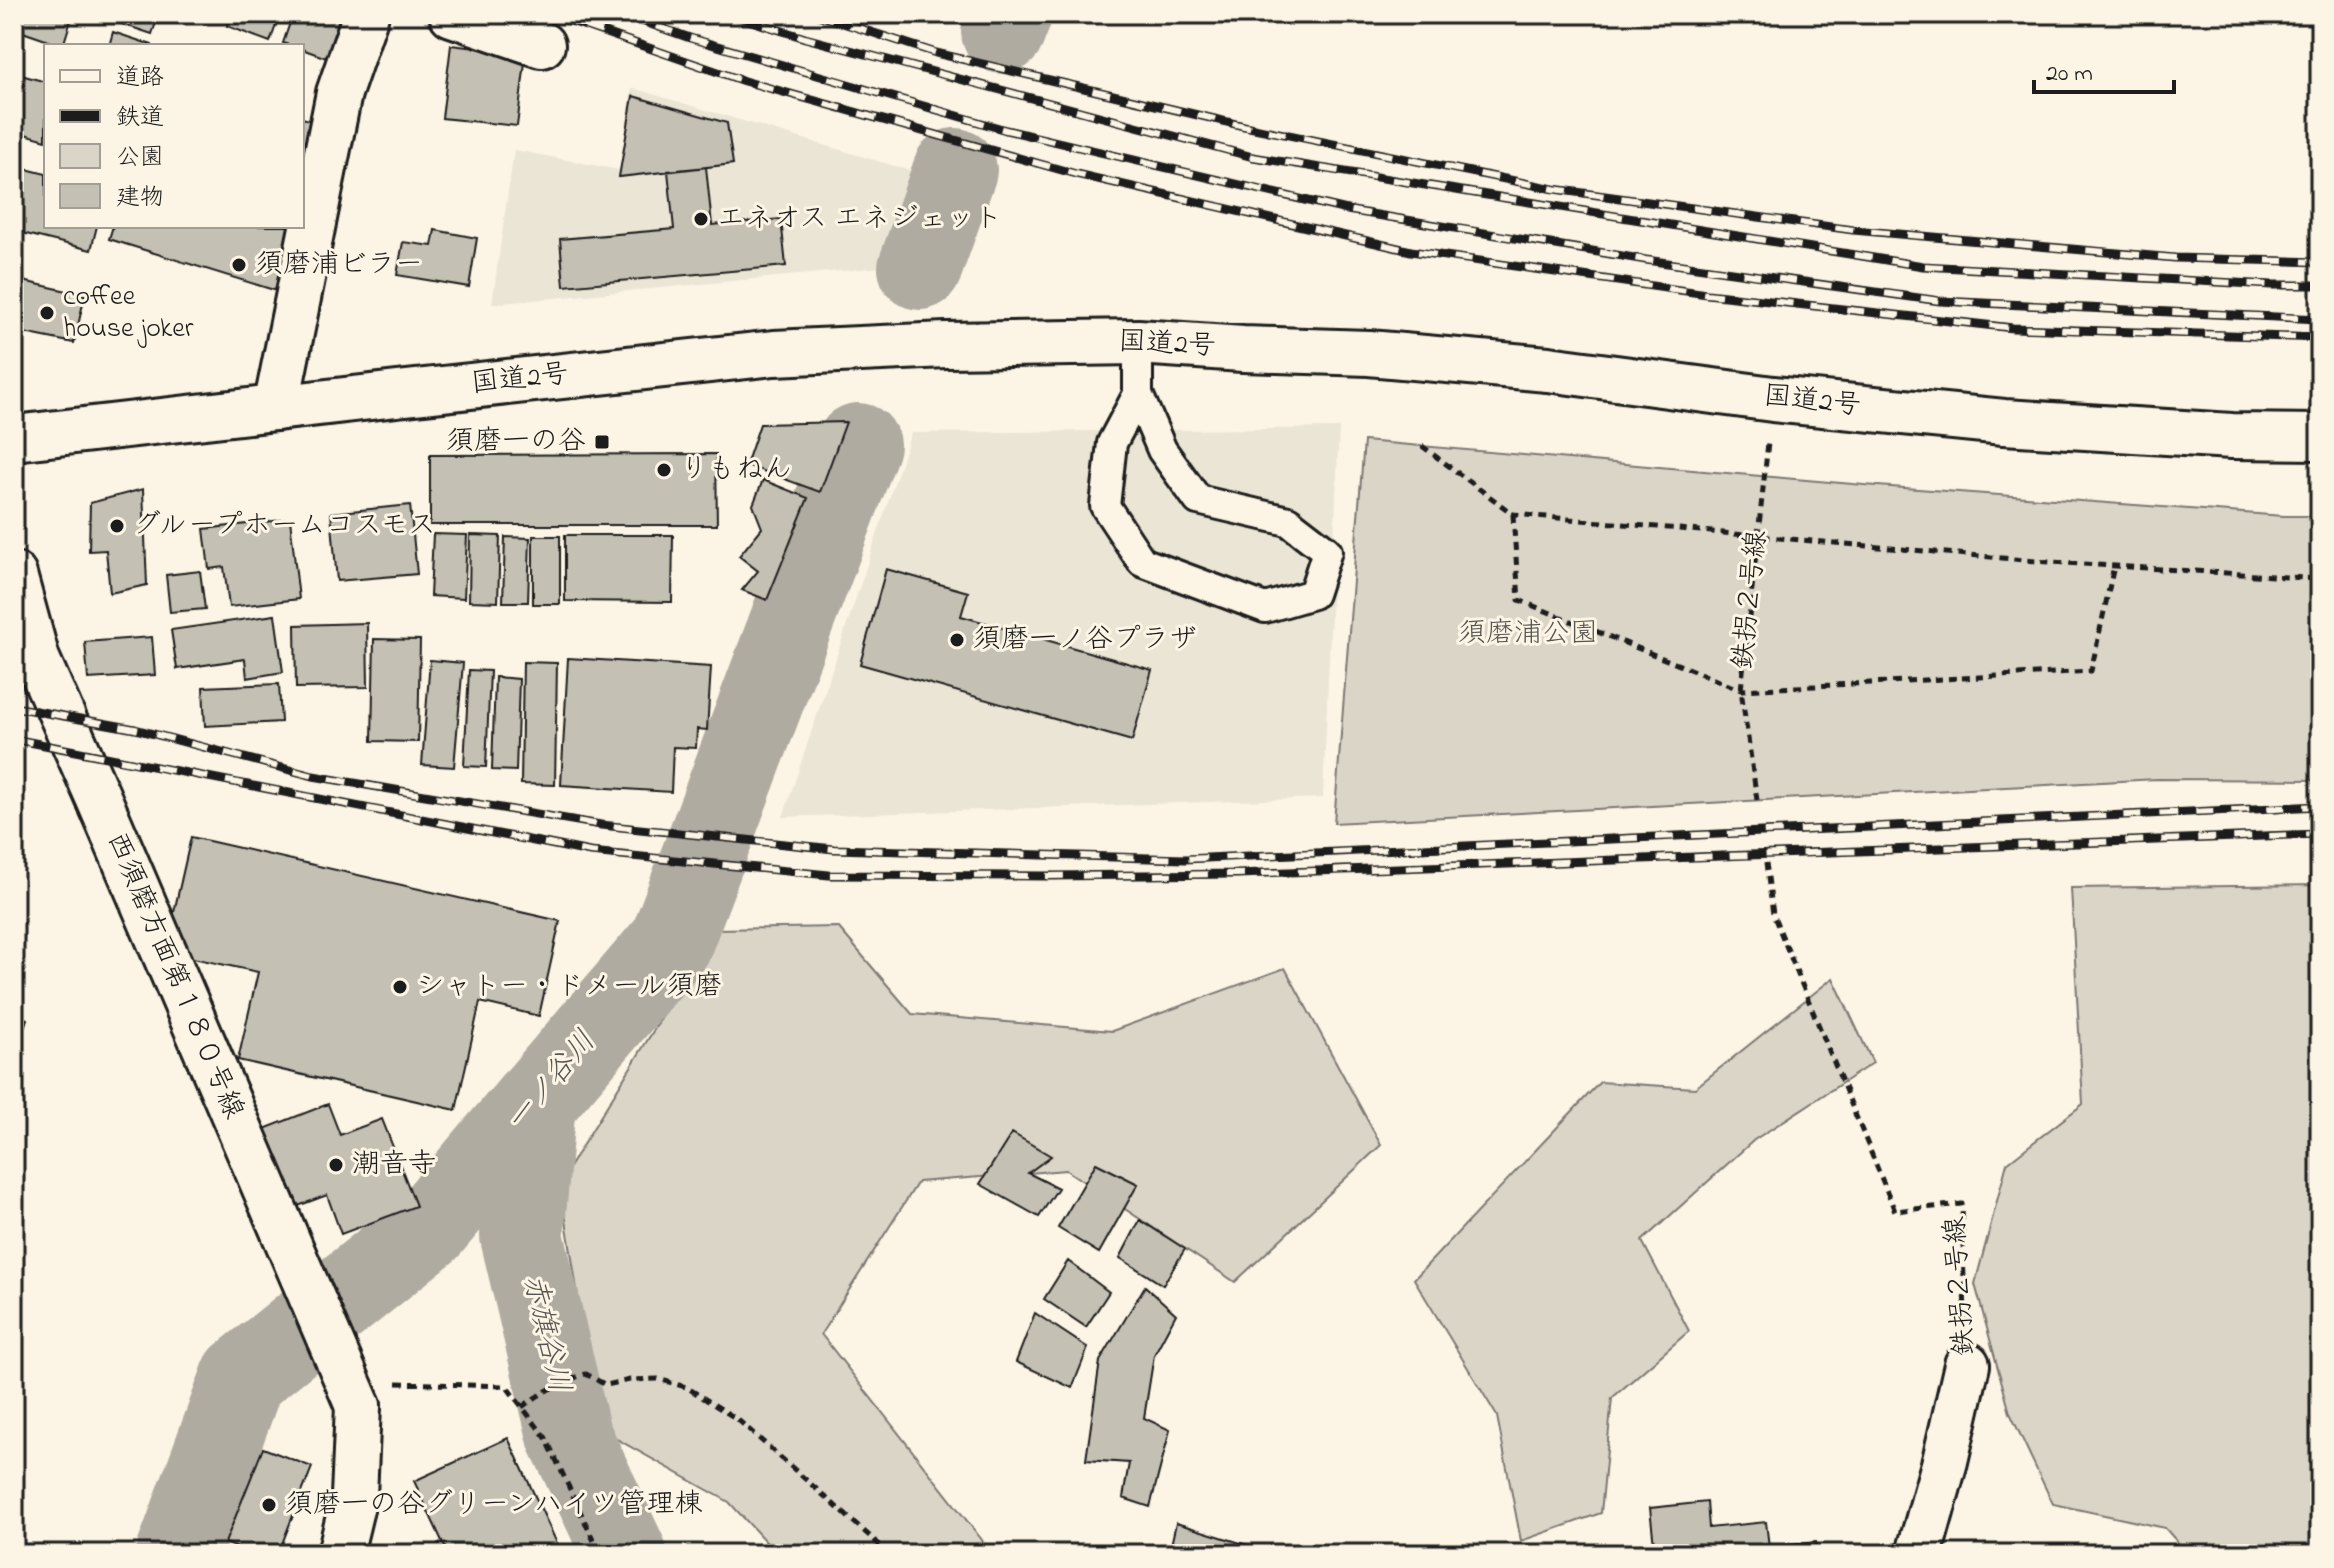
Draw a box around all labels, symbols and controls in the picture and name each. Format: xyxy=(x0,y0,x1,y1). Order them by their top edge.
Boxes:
legend xyxy=(44,44,304,228)
scale bar xyxy=(2034,44,2174,94)
text: 20 m xyxy=(2046,57,2093,92)
text: 道路 xyxy=(116,61,164,96)
text: 鉄道 xyxy=(116,101,164,136)
text: 公園 xyxy=(116,141,164,176)
text: 建物 xyxy=(116,181,164,216)
place label: エネオス エネジェット xyxy=(717,199,1002,240)
marker: エネオス エネジェット xyxy=(692,210,710,228)
place label: 須磨浦ビラー xyxy=(255,245,423,286)
marker: 須磨浦ビラー xyxy=(230,256,248,274)
place label: coffee house joker xyxy=(63,277,194,350)
marker: coffee house joker xyxy=(38,304,56,322)
street label: 国道2号 xyxy=(1117,322,1217,368)
street label: 国道2号 xyxy=(469,354,571,406)
street label: 国道2号 xyxy=(1761,376,1863,428)
place label: 須磨一の谷 xyxy=(446,422,586,463)
marker: 須磨一の谷 xyxy=(593,433,611,451)
place label: りもねん xyxy=(680,450,792,491)
marker: りもねん xyxy=(655,461,673,479)
place label: グループホームコスモス xyxy=(133,506,436,547)
marker: グループホームコスモス xyxy=(108,517,126,535)
street label: 鉄拐２号線 xyxy=(1723,528,1779,672)
park label: 須磨浦公園 xyxy=(1458,614,1598,655)
place label: 須磨一ノ谷プラザ xyxy=(973,620,1197,661)
marker: 須磨一ノ谷プラザ xyxy=(948,631,966,649)
street label: 西須磨方面第１８０号線 xyxy=(95,826,253,1126)
place label: シャトー・ドメール須磨 xyxy=(416,967,722,1008)
marker: シャトー・ドメール須磨 xyxy=(391,978,409,996)
water label: 一ノ谷川 xyxy=(497,1022,607,1142)
place label: 潮音寺 xyxy=(352,1145,436,1186)
marker: 潮音寺 xyxy=(327,1156,345,1174)
street label: 鉄拐２号線 xyxy=(1936,1215,1986,1357)
water label: 赤旗谷川 xyxy=(510,1271,580,1397)
place label: 須磨一の谷グリーンハイツ管理棟 xyxy=(285,1485,702,1526)
marker: 須磨一の谷グリーンハイツ管理棟 xyxy=(260,1496,278,1514)

